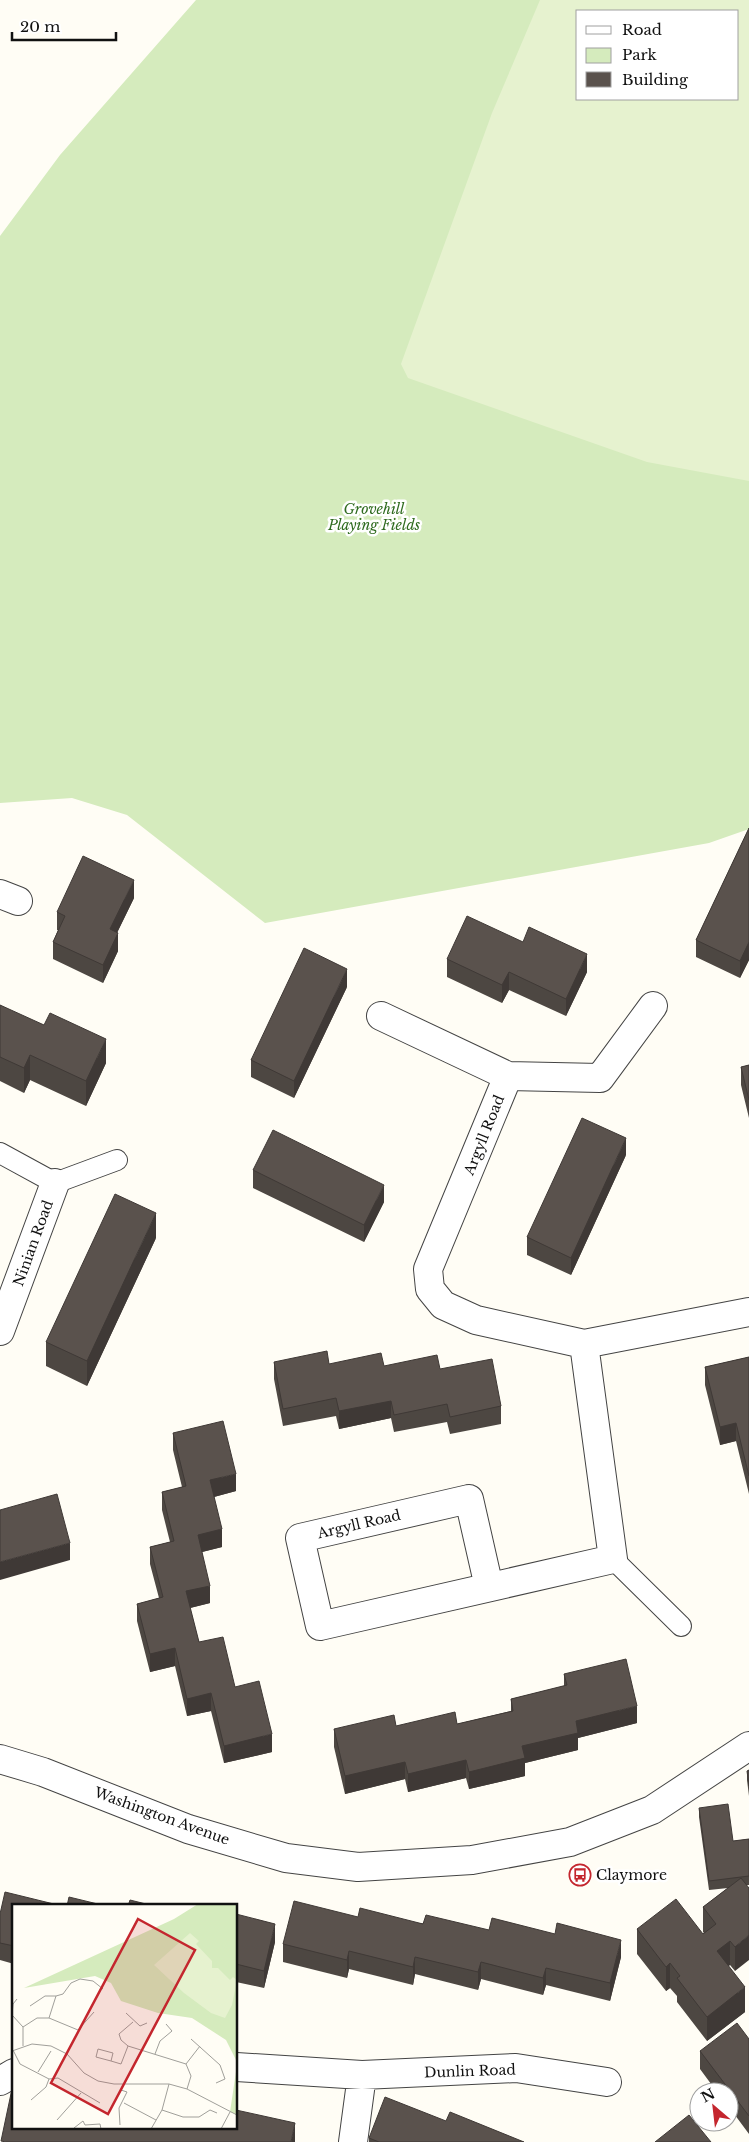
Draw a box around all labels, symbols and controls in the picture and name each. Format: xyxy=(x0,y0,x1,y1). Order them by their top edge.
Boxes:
scale bar xyxy=(12,10,116,42)
legend xyxy=(576,10,739,100)
text: 20 m xyxy=(20,17,60,36)
text: Road xyxy=(622,20,662,39)
text: Park xyxy=(622,45,658,64)
text: Building xyxy=(622,70,689,89)
park label: Grovehill Playing Fields xyxy=(327,500,420,534)
street label: Argyll Road xyxy=(459,1092,508,1179)
street label: Ninian Road xyxy=(9,1197,57,1289)
street label: Argyll Road xyxy=(315,1506,403,1543)
street label: Washington Avenue xyxy=(91,1783,232,1849)
bus stop icon: Claymore xyxy=(568,1863,592,1887)
place label: Claymore xyxy=(596,1866,667,1884)
inset map xyxy=(12,1904,238,2130)
street label: Dunlin Road xyxy=(424,2060,517,2082)
north arrow xyxy=(689,2082,739,2132)
text: N xyxy=(698,2084,718,2107)

